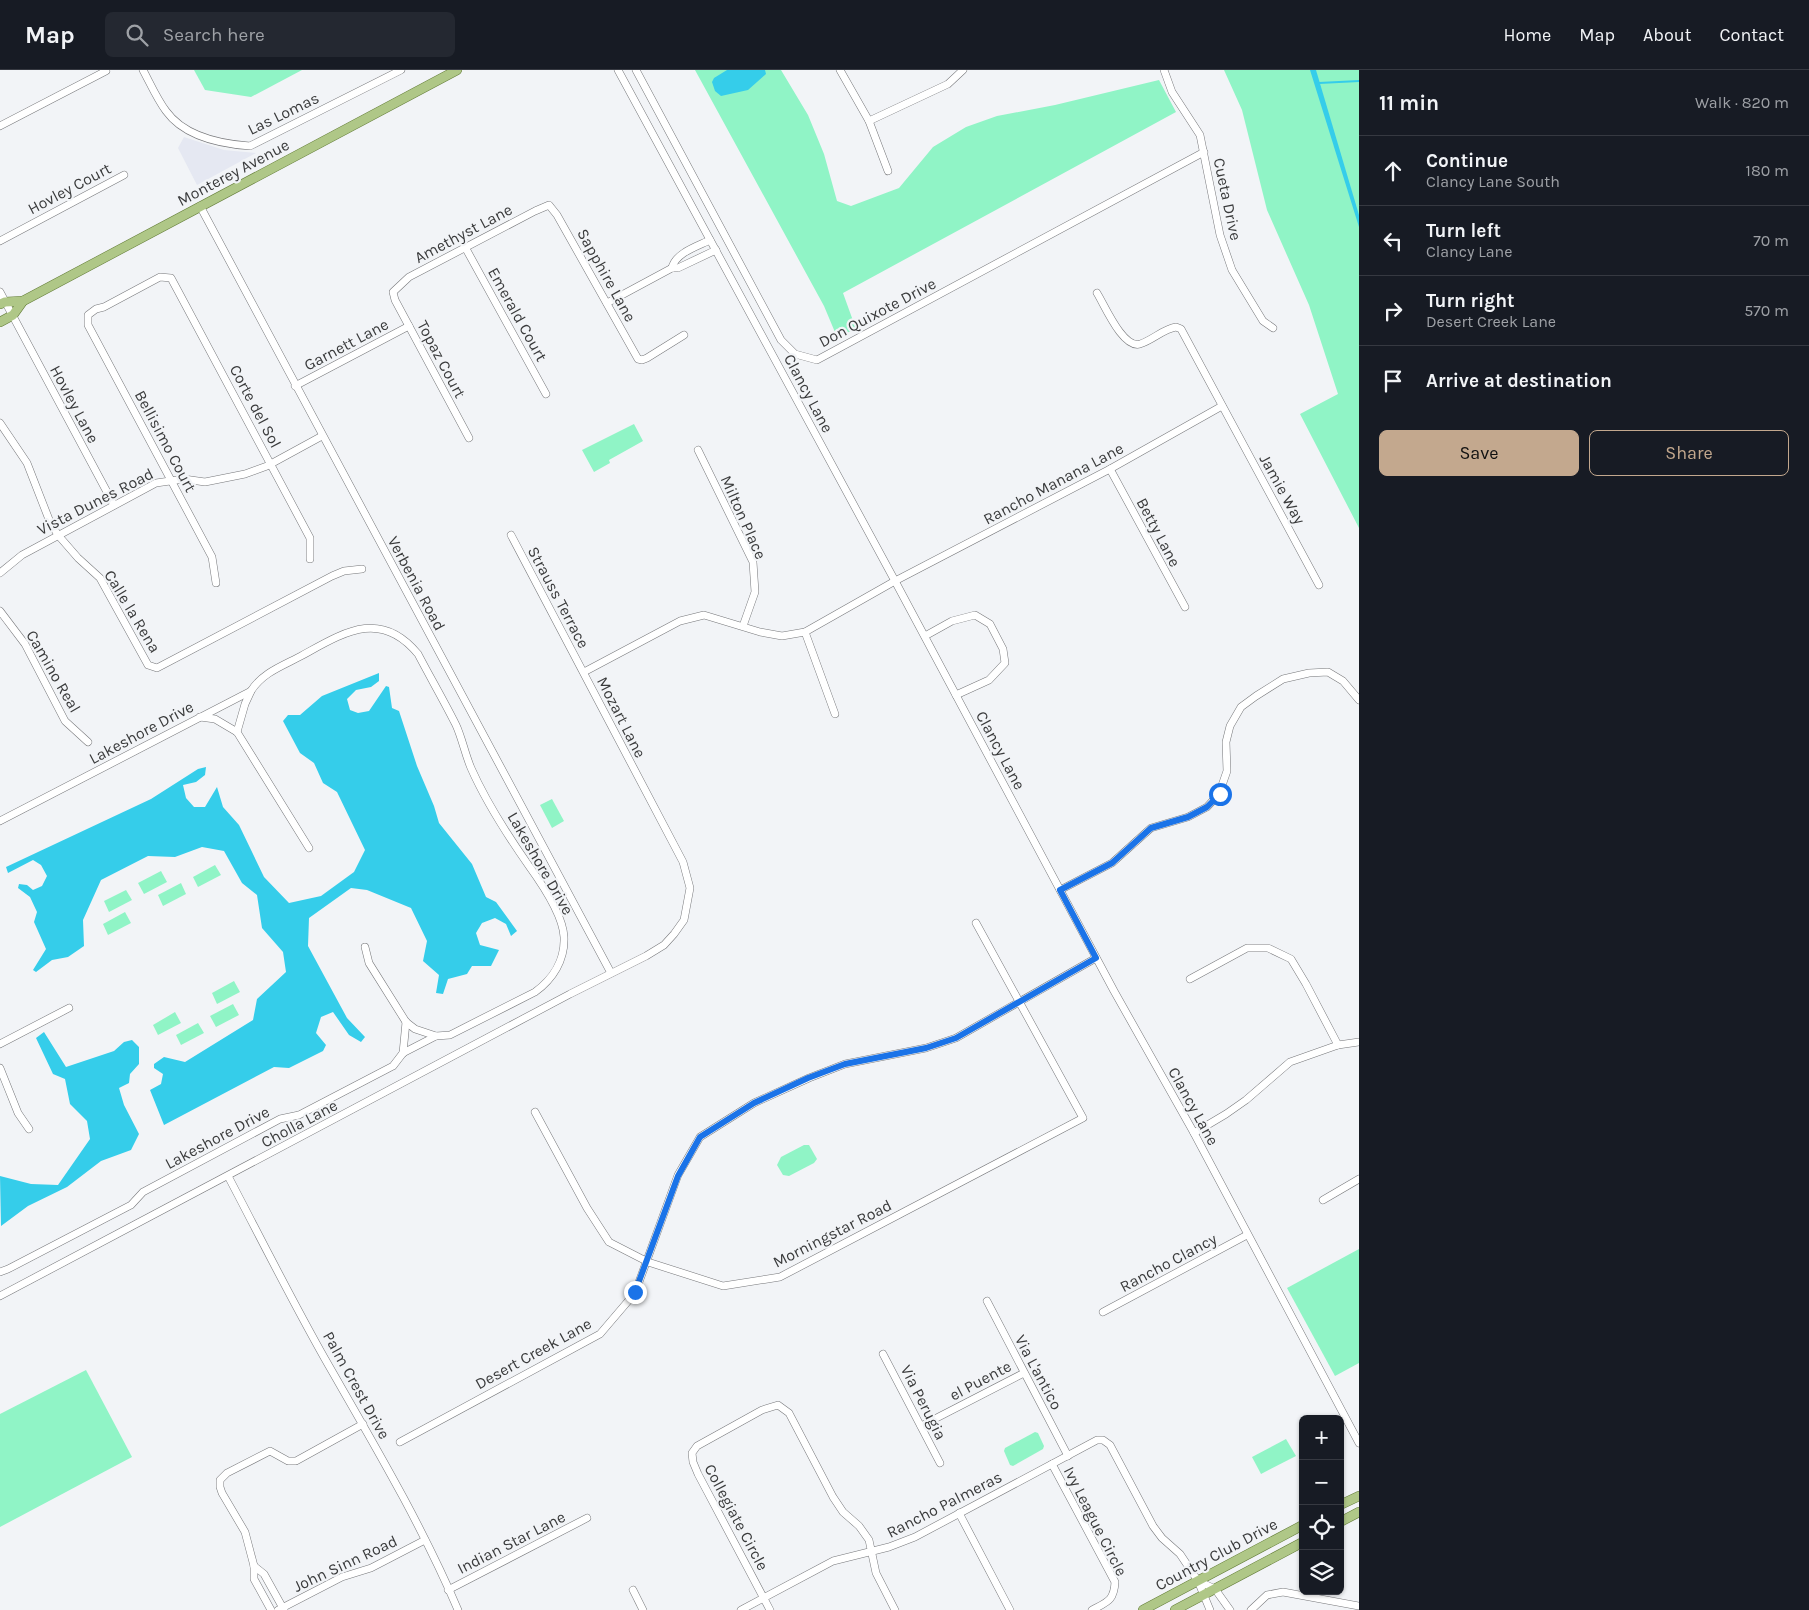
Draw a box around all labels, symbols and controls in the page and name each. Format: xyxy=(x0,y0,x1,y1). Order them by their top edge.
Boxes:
search box xyxy=(105,12,455,57)
text: Map xyxy=(25,21,75,49)
icon: search xyxy=(123,21,151,49)
text: Search here xyxy=(163,24,265,46)
text: Home xyxy=(1503,24,1551,46)
text: Map xyxy=(1579,24,1615,46)
text: About xyxy=(1643,24,1692,46)
text: Contact xyxy=(1720,24,1784,46)
street label: Las Lomas xyxy=(244,88,322,139)
text: 11 min xyxy=(1379,91,1439,115)
text: Walk · 820 m xyxy=(1695,93,1789,112)
street label: Monterey Avenue xyxy=(174,135,292,210)
text: Continue xyxy=(1426,150,1508,172)
street label: Cueta Drive xyxy=(1210,156,1246,242)
icon: ahead xyxy=(1379,157,1407,185)
street label: Hovley Court xyxy=(24,159,114,218)
text: 180 m xyxy=(1746,161,1789,180)
text: Clancy Lane South xyxy=(1426,172,1560,191)
street label: Amethyst Lane xyxy=(411,200,515,267)
text: Turn left xyxy=(1426,220,1501,242)
street label: Sapphire Lane xyxy=(573,225,640,325)
icon: left xyxy=(1379,227,1407,255)
text: 70 m xyxy=(1753,231,1789,250)
text: Clancy Lane xyxy=(1426,242,1512,261)
street label: Emerald Court xyxy=(484,264,551,365)
street label: Don Quixote Drive xyxy=(815,274,939,351)
text: Turn right xyxy=(1426,290,1515,312)
icon: right xyxy=(1379,297,1407,325)
text: 570 m xyxy=(1744,301,1789,320)
text: Desert Creek Lane xyxy=(1426,312,1556,331)
street label: Garnett Lane xyxy=(301,314,392,375)
street label: Topaz Court xyxy=(413,317,470,401)
street label: Clancy Lane xyxy=(780,351,837,436)
street label: Corte del Sol xyxy=(226,361,285,451)
street label: Hovley Lane xyxy=(46,362,103,446)
icon: arrive xyxy=(1379,367,1407,395)
text: Arrive at destination xyxy=(1426,370,1612,392)
street label: Bellisimo Court xyxy=(131,387,200,495)
button: Save xyxy=(1379,430,1579,476)
button: Share xyxy=(1589,430,1789,476)
street label: Rancho Manana Lane xyxy=(980,438,1127,528)
street label: Jamie Way xyxy=(1256,451,1310,528)
street label: Vista Dunes Road xyxy=(34,464,157,539)
street label: Milton Place xyxy=(717,472,770,562)
street label: Betty Lane xyxy=(1132,494,1185,570)
street label: Verbenia Road xyxy=(384,533,449,634)
street label: Strauss Terrace xyxy=(524,543,593,651)
street label: Calle la Rena xyxy=(100,566,165,656)
street label: Camino Real xyxy=(22,627,85,716)
street label: Mozart Lane xyxy=(593,674,650,761)
street label: Lakeshore Drive xyxy=(86,697,197,768)
street label: Clancy Lane xyxy=(972,708,1029,793)
route start xyxy=(1209,783,1232,806)
street label: Lakeshore Drive xyxy=(503,808,578,918)
street label: Clancy Lane xyxy=(1164,1064,1223,1149)
street label: Cholla Lane xyxy=(258,1095,341,1152)
street label: Lakeshore Drive xyxy=(162,1102,273,1173)
street label: Morningstar Road xyxy=(770,1195,895,1272)
street label: Rancho Clancy xyxy=(1116,1229,1220,1296)
route end xyxy=(624,1281,647,1304)
street label: Desert Creek Lane xyxy=(472,1314,595,1393)
street label: Palm Crest Drive xyxy=(319,1328,394,1442)
street label: Via L'antico xyxy=(1011,1331,1066,1413)
street label: el Puente xyxy=(946,1356,1014,1405)
street label: Via Perugia xyxy=(897,1362,951,1443)
map controls xyxy=(1299,1415,1344,1595)
button: + xyxy=(1299,1415,1344,1460)
button: − xyxy=(1299,1460,1344,1505)
street label: Collegiate Circle xyxy=(701,1461,773,1574)
street label: Ivy League Circle xyxy=(1060,1463,1131,1579)
street label: Rancho Palmeras xyxy=(883,1467,1005,1542)
button: locate xyxy=(1299,1505,1344,1550)
street label: Indian Star Lane xyxy=(454,1507,569,1578)
street label: Country Club Drive xyxy=(1152,1514,1281,1595)
street label: John Sinn Road xyxy=(290,1531,400,1596)
button: layers xyxy=(1299,1550,1344,1595)

